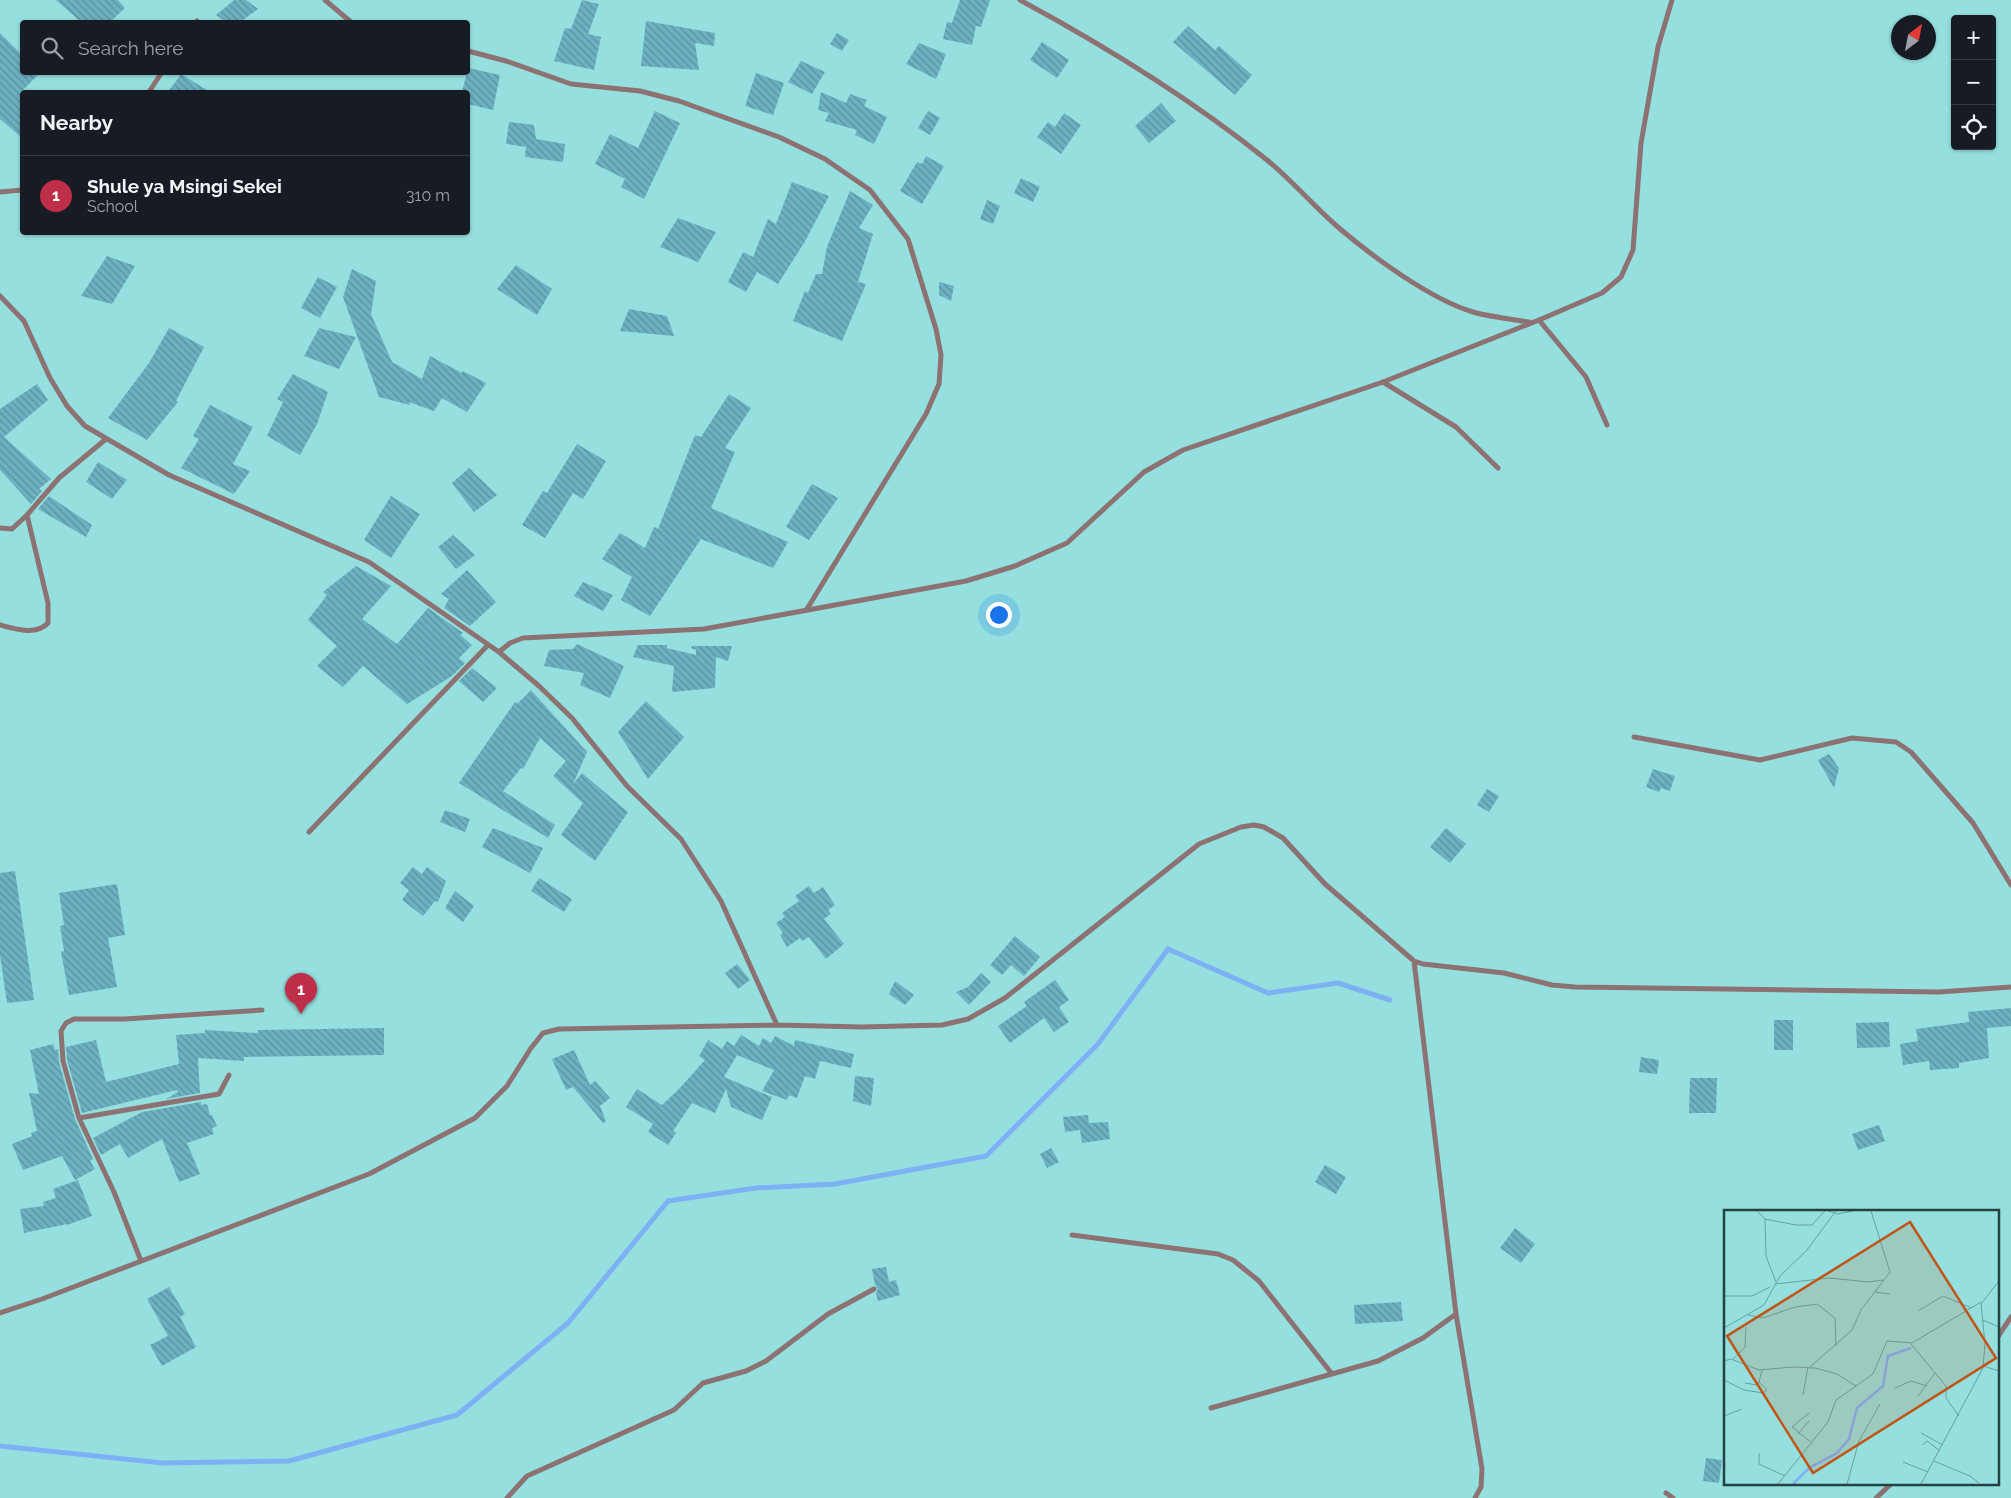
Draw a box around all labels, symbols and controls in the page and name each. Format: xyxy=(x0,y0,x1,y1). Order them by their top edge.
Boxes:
north arrow xyxy=(1891,15,1936,60)
map controls xyxy=(1951,15,1996,150)
button: + xyxy=(1951,15,1996,60)
search box xyxy=(20,20,470,75)
icon: search xyxy=(38,34,66,62)
text: Search here xyxy=(78,37,184,59)
button: − xyxy=(1951,60,1996,105)
button: locate xyxy=(1951,105,1996,150)
text: Nearby xyxy=(40,110,113,135)
text: Shule ya Msingi Sekei xyxy=(87,175,282,197)
text: 1 xyxy=(52,186,60,205)
text: 310 m xyxy=(406,186,450,205)
text: School xyxy=(87,197,138,216)
your location xyxy=(986,602,1012,628)
pin: 1 xyxy=(285,973,317,1014)
inset map xyxy=(1724,1210,1998,1486)

